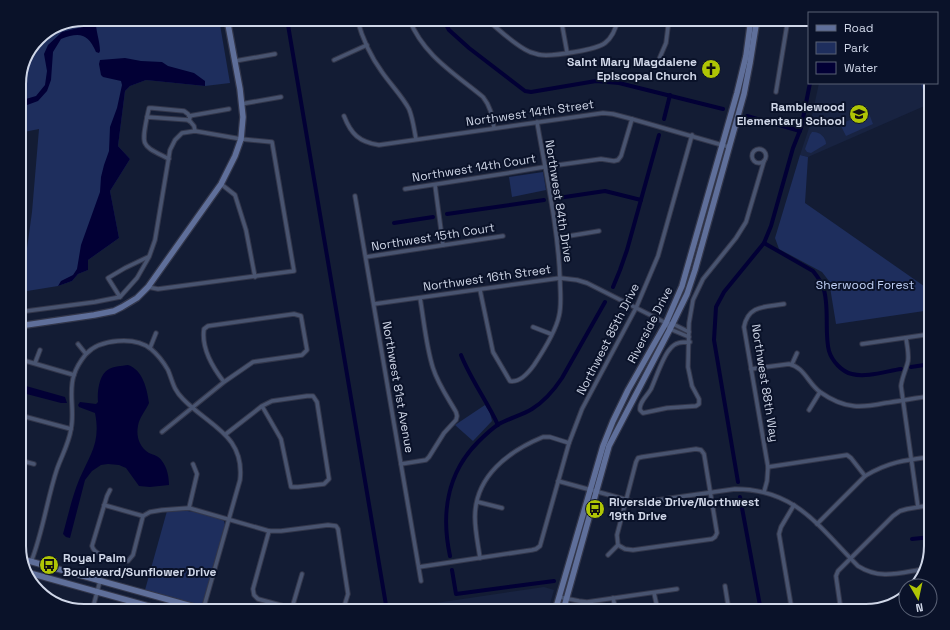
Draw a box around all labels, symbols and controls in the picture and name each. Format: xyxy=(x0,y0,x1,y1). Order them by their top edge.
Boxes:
legend xyxy=(808,12,938,84)
text: Road xyxy=(844,20,873,36)
text: Park xyxy=(844,40,869,56)
place label: Saint Mary Magdalene Episcopal Church xyxy=(567,54,697,84)
church icon: Saint Mary Magdalene Episcopal Church xyxy=(700,58,722,80)
text: Water xyxy=(844,60,878,76)
street label: Northwest 14th Street xyxy=(465,96,595,130)
place label: Ramblewood Elementary School xyxy=(737,99,845,129)
school or university icon: Ramblewood Elementary School xyxy=(848,103,870,125)
street label: Northwest 84th Drive xyxy=(541,139,577,263)
street label: Northwest 14th Court xyxy=(411,150,537,186)
street label: Northwest 15th Court xyxy=(370,219,496,255)
street label: Northwest 16th Street xyxy=(422,261,552,295)
park label: Sherwood Forest xyxy=(816,277,914,293)
street label: Northwest 85th Drive xyxy=(573,280,643,398)
street label: Riverside Drive xyxy=(624,284,676,366)
street label: Northwest 81st Avenue xyxy=(379,320,417,454)
street label: Northwest 88th Way xyxy=(748,323,782,443)
place label: Riverside Drive/Northwest 19th Drive xyxy=(609,494,760,524)
bus stop icon: Riverside Drive/Northwest 19th Drive xyxy=(584,498,606,520)
place label: Royal Palm Boulevard/Sunflower Drive xyxy=(63,550,217,580)
bus stop icon: Royal Palm Boulevard/Sunflower Drive xyxy=(38,554,60,576)
north arrow xyxy=(898,578,938,618)
text: N xyxy=(915,600,924,615)

